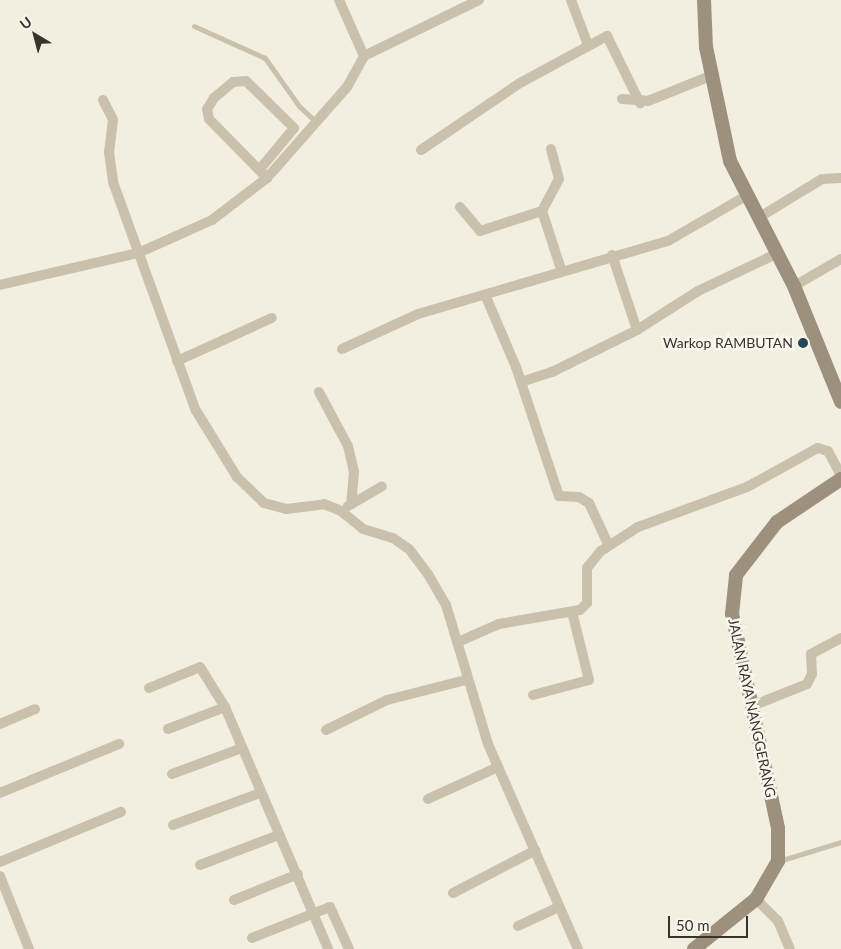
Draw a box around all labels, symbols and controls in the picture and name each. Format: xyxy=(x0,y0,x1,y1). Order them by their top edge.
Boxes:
north arrow xyxy=(10,10,60,60)
text: U xyxy=(16,13,35,33)
place label: Warkop RAMBUTAN xyxy=(663,335,793,351)
marker: Warkop RAMBUTAN xyxy=(797,337,809,349)
street label: JALAN RAYA NANGGERANG xyxy=(725,617,779,799)
scale bar xyxy=(671,906,751,938)
text: 50 m xyxy=(676,916,710,934)

